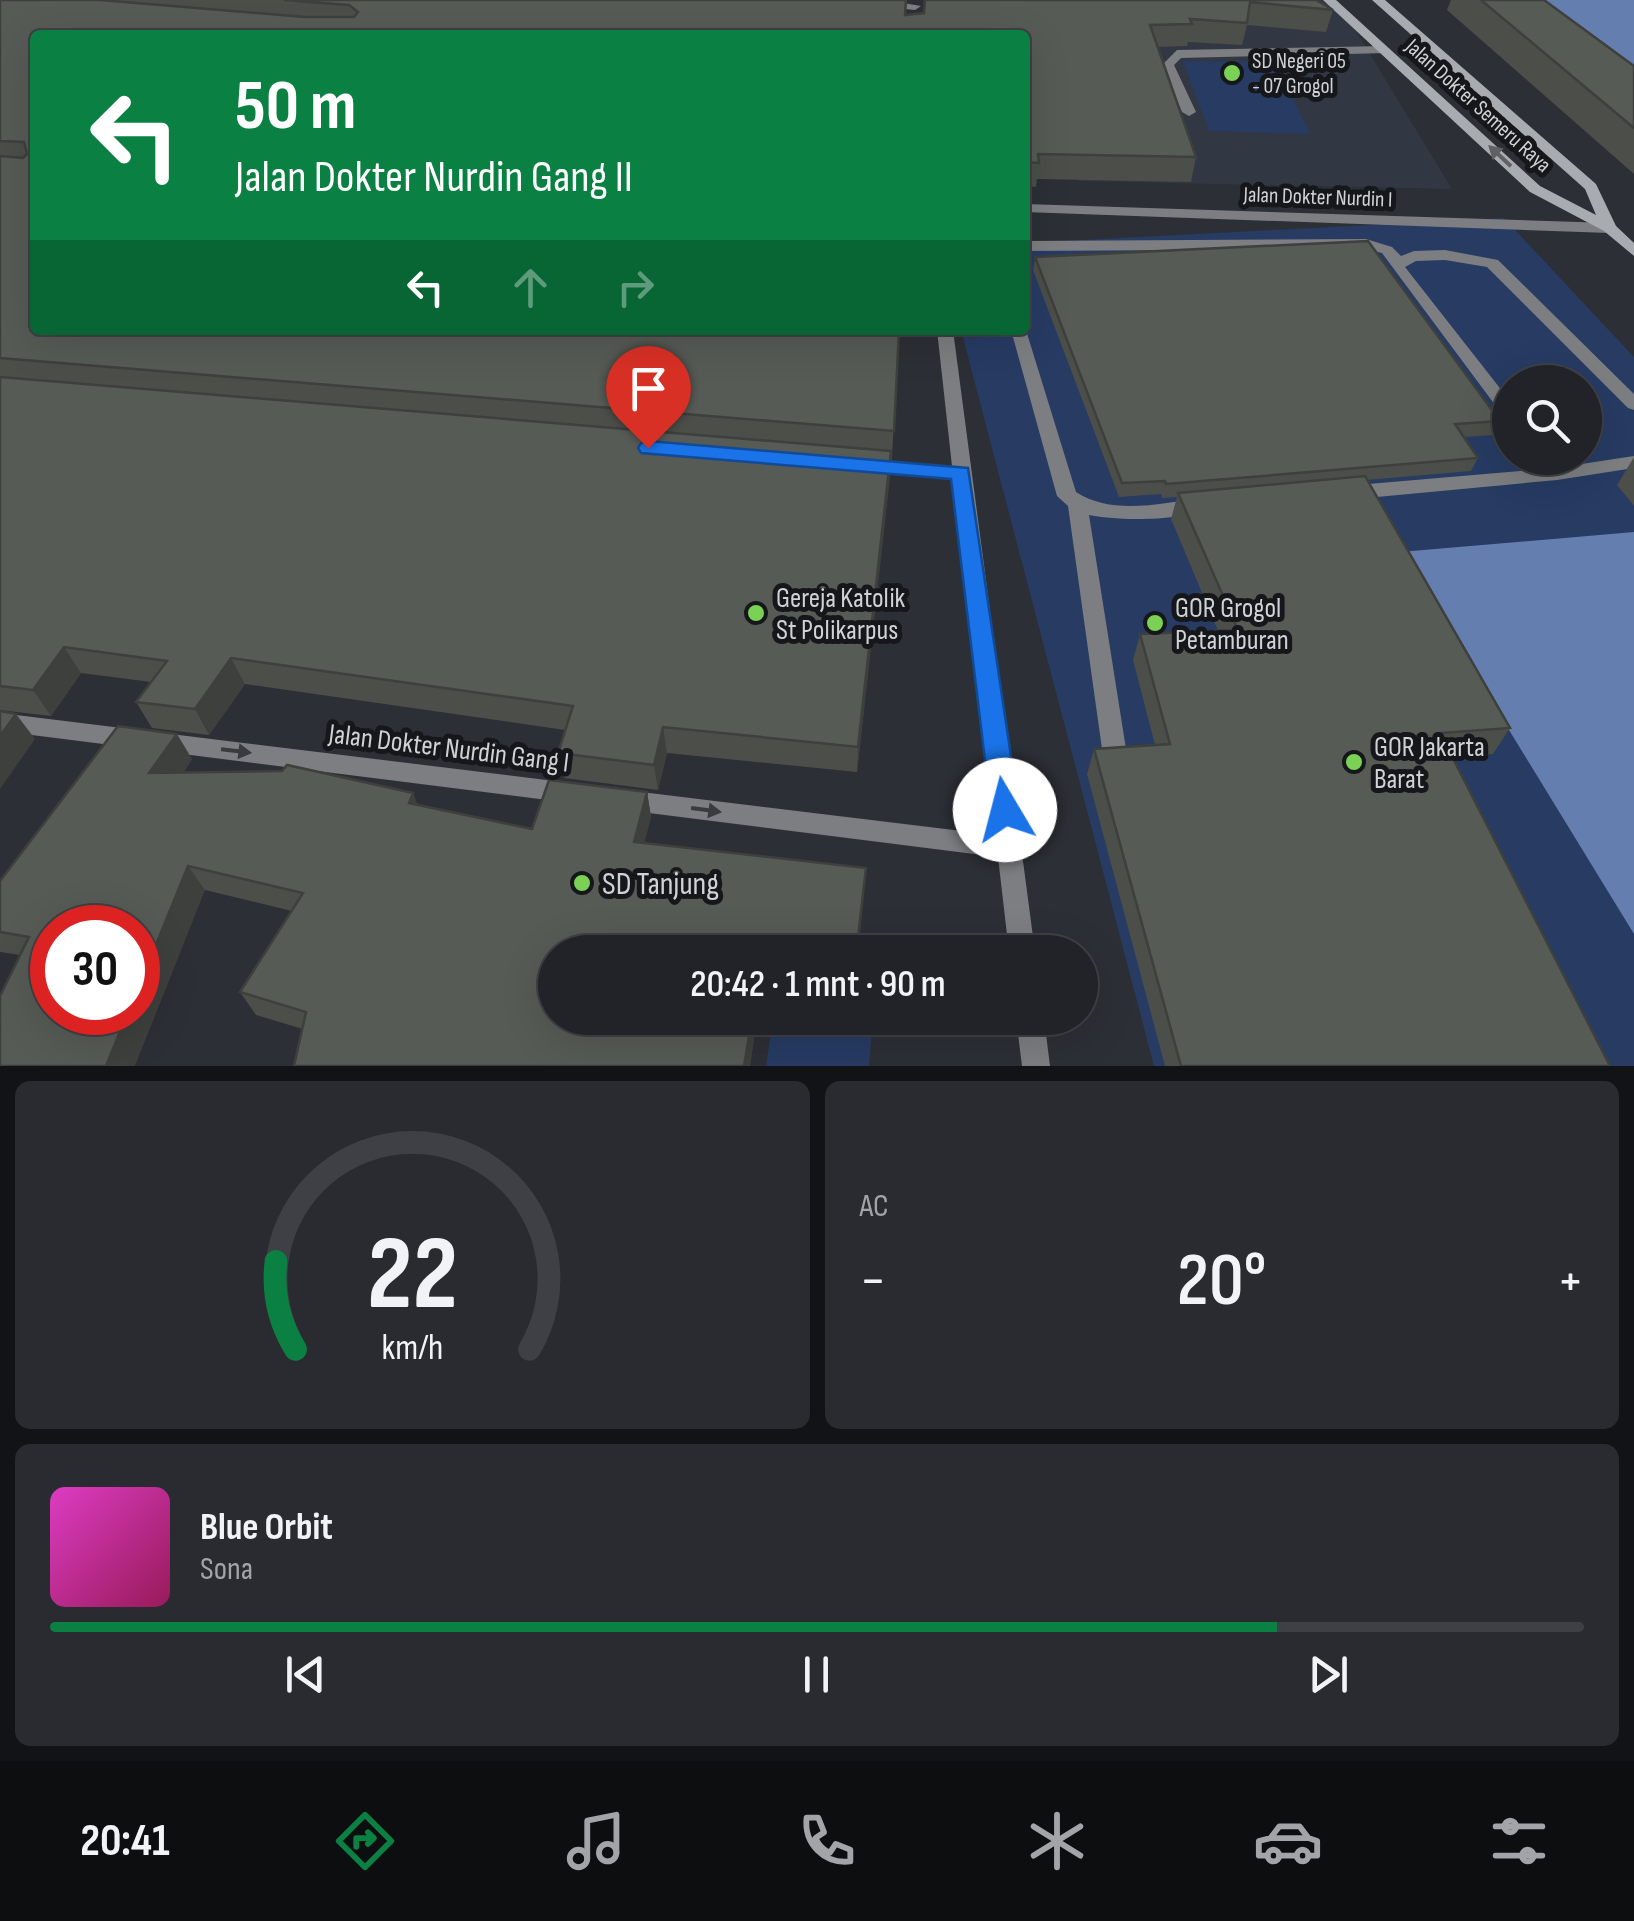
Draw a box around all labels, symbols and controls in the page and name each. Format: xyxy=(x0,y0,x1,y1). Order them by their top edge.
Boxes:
street label: Jalan Dokter Semeru Raya xyxy=(1399,33,1557,179)
place label: SD Negeri 05 - 07 Grogol xyxy=(1252,48,1346,100)
marker: SD Negeri 05 - 07 Grogol xyxy=(1221,62,1243,84)
text: 50 m xyxy=(235,65,356,149)
icon: left xyxy=(70,70,200,200)
one-way arrow xyxy=(1488,145,1512,168)
text: Jalan Dokter Nurdin Gang II xyxy=(235,150,633,205)
street label: Jalan Dokter Nurdin I xyxy=(1242,181,1393,214)
icon: left xyxy=(398,260,453,315)
icon: ahead xyxy=(503,260,558,315)
icon: right xyxy=(608,260,663,315)
pin xyxy=(606,346,691,449)
icon: arrive xyxy=(621,361,676,416)
map controls xyxy=(1492,365,1602,475)
button: search xyxy=(1492,365,1602,475)
place label: Gereja Katolik St Polikarpus xyxy=(776,582,906,647)
place label: GOR Grogol Petamburan xyxy=(1175,592,1289,657)
marker: Gereja Katolik St Polikarpus xyxy=(745,602,767,624)
marker: GOR Grogol Petamburan xyxy=(1144,612,1166,634)
street label: Jalan Dokter Nurdin Gang I xyxy=(326,717,571,780)
place label: GOR Jakarta Barat xyxy=(1374,731,1485,796)
one-way arrow xyxy=(220,743,252,759)
marker: GOR Jakarta Barat xyxy=(1343,751,1365,773)
position arrow xyxy=(953,758,1057,862)
one-way arrow xyxy=(691,803,722,819)
place label: SD Tanjung xyxy=(602,865,719,904)
marker: SD Tanjung xyxy=(571,872,593,894)
speed limit sign: 30 xyxy=(30,905,160,1035)
text: 20:42 · 1 mnt · 90 m xyxy=(690,962,946,1007)
text: AC xyxy=(860,1187,888,1226)
text: 22 xyxy=(367,1213,458,1338)
text: 20° xyxy=(1177,1236,1267,1327)
text: − xyxy=(860,1248,886,1315)
text: + xyxy=(1557,1248,1584,1315)
text: km/h xyxy=(381,1327,443,1370)
text: Blue Orbit xyxy=(200,1505,333,1550)
text: Sona xyxy=(200,1550,253,1589)
icon: previous xyxy=(278,1647,333,1702)
icon: pause xyxy=(789,1647,844,1702)
icon: next xyxy=(1301,1647,1356,1702)
icon: directions xyxy=(330,1806,400,1876)
icon: music xyxy=(561,1806,631,1876)
icon: phone xyxy=(792,1806,862,1876)
icon: climate xyxy=(1022,1806,1092,1876)
icon: car xyxy=(1253,1806,1323,1876)
icon: filters xyxy=(1484,1806,1554,1876)
text: 20:41 xyxy=(80,1814,170,1869)

